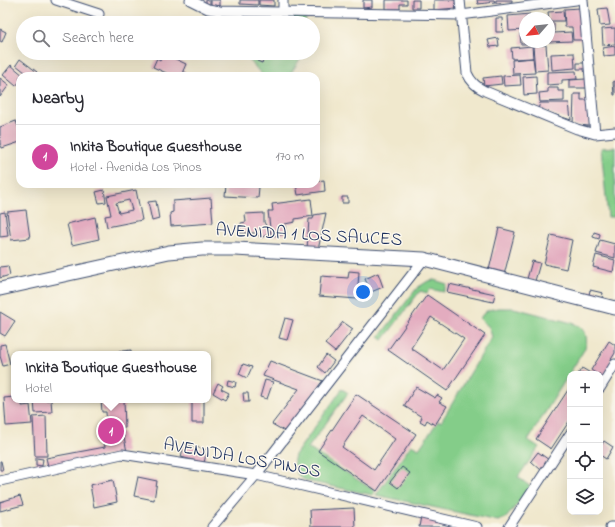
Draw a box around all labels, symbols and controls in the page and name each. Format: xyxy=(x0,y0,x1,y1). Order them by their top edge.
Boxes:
north arrow xyxy=(519,12,555,48)
search box xyxy=(16,16,320,60)
icon: search xyxy=(30,27,52,49)
text: Search here xyxy=(62,27,134,49)
text: Nearby xyxy=(32,86,84,111)
text: Inkita Boutique Guesthouse xyxy=(70,136,242,158)
text: 1 xyxy=(43,147,47,166)
text: 170 m xyxy=(276,147,304,166)
text: Hotel · Avenida Los Pinos xyxy=(70,158,202,177)
street label: AVENIDA 1 LOS SAUCES xyxy=(215,218,403,254)
your location xyxy=(353,282,373,302)
popup xyxy=(11,351,211,403)
text: Inkita Boutique Guesthouse xyxy=(25,357,197,379)
map controls xyxy=(567,371,603,515)
button: + xyxy=(567,371,603,407)
text: Hotel xyxy=(25,379,52,398)
button: − xyxy=(567,407,603,443)
pin: 1 xyxy=(98,416,124,446)
street label: AVENIDA LOS PINOS xyxy=(161,432,323,486)
button: locate xyxy=(567,443,603,479)
button: layers xyxy=(567,479,603,515)

